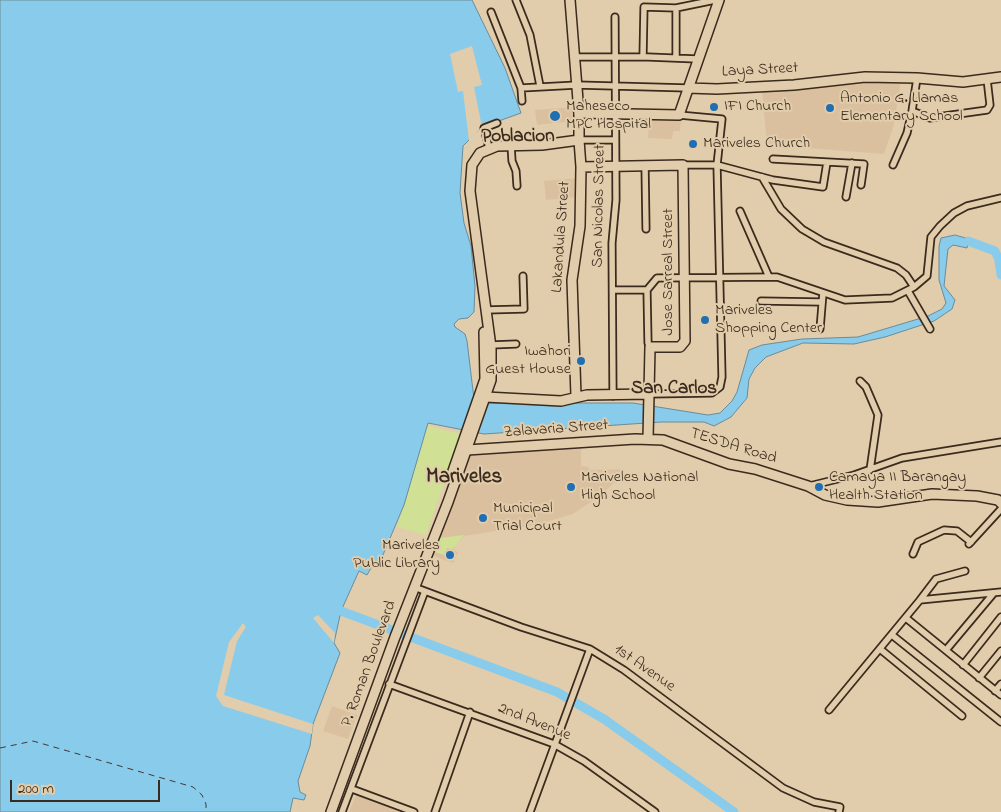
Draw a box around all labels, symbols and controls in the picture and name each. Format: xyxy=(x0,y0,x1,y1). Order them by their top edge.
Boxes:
street label: Laya Street xyxy=(721,59,799,83)
place label: Antonio G. Llamas Elementary School xyxy=(840,89,963,127)
place label: Maheseco MPC Hospital xyxy=(566,97,651,135)
place label: IFI Church xyxy=(724,97,791,117)
marker: IFI Church xyxy=(708,101,720,113)
marker: Antonio G. Llamas Elementary School xyxy=(824,102,836,114)
marker: Maheseco MPC Hospital xyxy=(548,109,562,123)
district label: Poblacion xyxy=(481,127,555,149)
place label: Mariveles Church xyxy=(703,134,810,154)
marker: Mariveles Church xyxy=(687,138,699,150)
street label: San Nicolas Street xyxy=(589,144,611,268)
street label: Lakandula Street xyxy=(549,181,575,293)
street label: Jose Sarreal Street xyxy=(659,208,679,336)
place label: Mariveles Shopping Center xyxy=(715,301,822,339)
marker: Mariveles Shopping Center xyxy=(699,314,711,326)
place label: Iwahori Guest House xyxy=(485,342,571,380)
marker: Iwahori Guest House xyxy=(575,355,587,367)
district label: San Carlos xyxy=(631,379,717,401)
street label: Zalavaria Street xyxy=(503,417,609,443)
street label: TESDA Road xyxy=(687,425,779,469)
district label: Mariveles xyxy=(426,466,502,492)
place label: Mariveles National High School xyxy=(581,468,698,506)
place label: Camaya II Barangay Health Station xyxy=(829,468,966,506)
marker: Mariveles National High School xyxy=(565,481,577,493)
marker: Camaya II Barangay Health Station xyxy=(813,481,825,493)
place label: Municipal Trial Court xyxy=(493,499,562,537)
marker: Municipal Trial Court xyxy=(477,512,489,524)
place label: Mariveles Public Library xyxy=(353,536,440,574)
marker: Mariveles Public Library xyxy=(444,549,456,561)
street label: P. Roman Boulevard xyxy=(338,598,402,730)
street label: 1st Avenue xyxy=(610,641,678,697)
street label: 2nd Avenue xyxy=(495,700,573,746)
scale bar xyxy=(12,770,162,802)
text: 200 m xyxy=(18,778,54,800)

